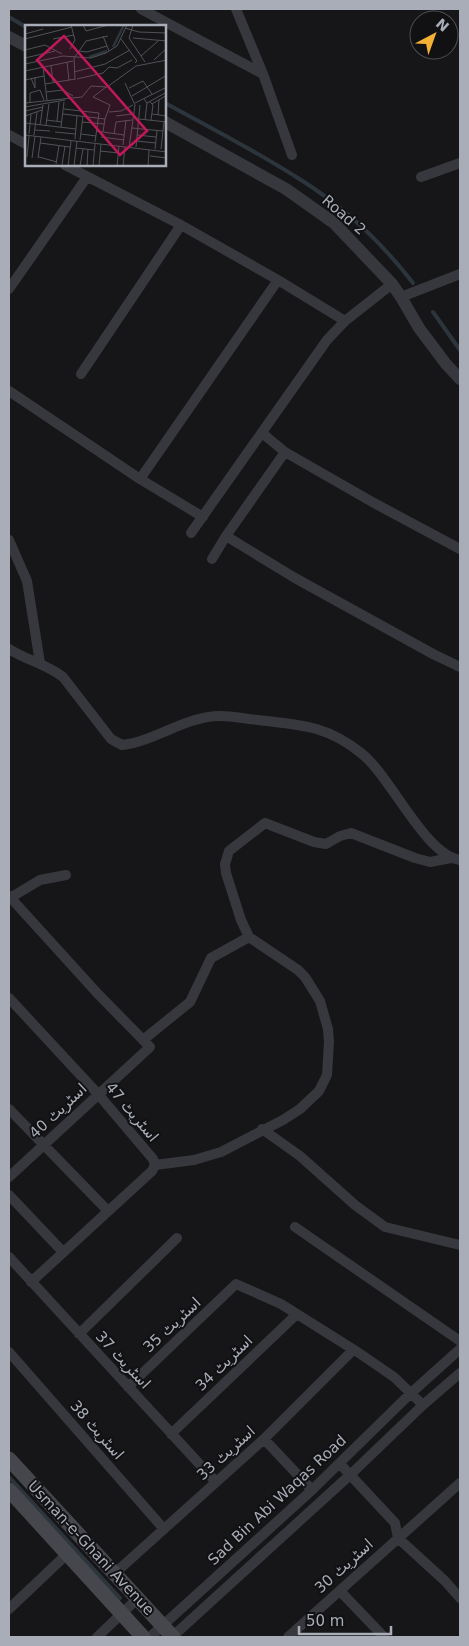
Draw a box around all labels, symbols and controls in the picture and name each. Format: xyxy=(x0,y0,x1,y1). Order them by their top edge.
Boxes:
north arrow xyxy=(409,10,459,60)
text: N xyxy=(433,15,452,35)
inset map xyxy=(25,25,166,166)
street label: Road 2 xyxy=(318,191,370,239)
street label: اسٹریٹ 47 xyxy=(102,1079,162,1145)
street label: اسٹریٹ 40 xyxy=(25,1080,91,1142)
street label: اسٹریٹ 35 xyxy=(139,1294,205,1356)
street label: اسٹریٹ 37 xyxy=(92,1327,154,1393)
street label: اسٹریٹ 34 xyxy=(192,1331,256,1395)
street label: اسٹریٹ 38 xyxy=(66,1397,128,1463)
street label: اسٹریٹ 33 xyxy=(193,1422,259,1484)
street label: Sad Bin Abi Waqas Road xyxy=(204,1431,350,1569)
street label: Usman-e-Ghani Avenue xyxy=(24,1477,158,1619)
street label: اسٹریٹ 30 xyxy=(311,1535,377,1597)
scale bar xyxy=(299,1604,392,1636)
text: 50 m xyxy=(306,1612,344,1630)

